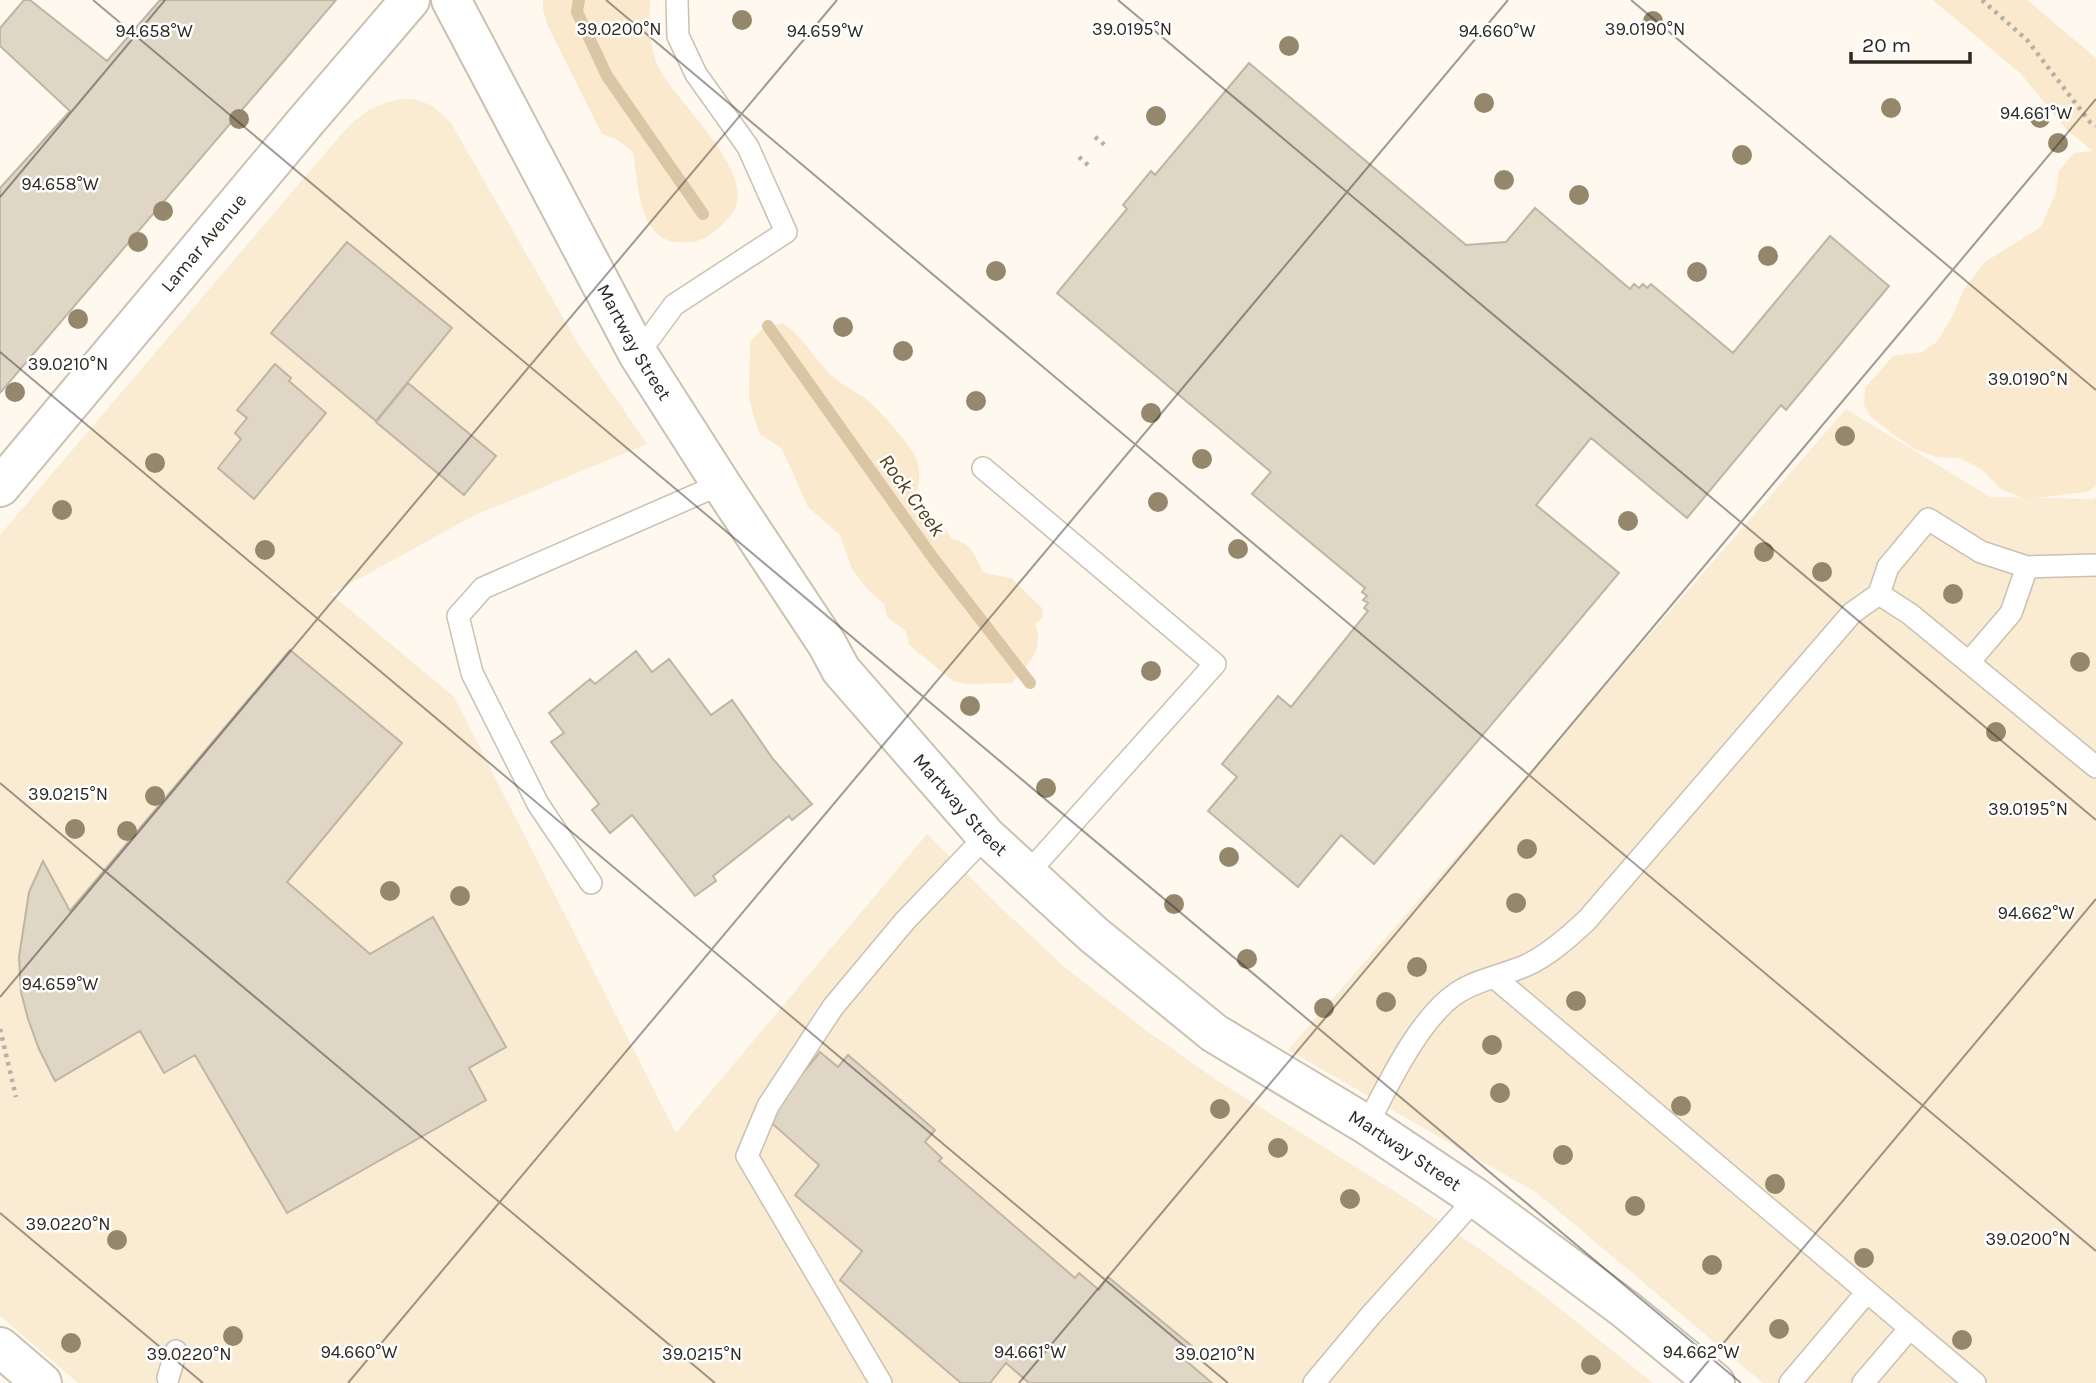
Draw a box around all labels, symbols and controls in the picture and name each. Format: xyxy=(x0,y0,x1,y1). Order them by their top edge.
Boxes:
text: 39.0200°N xyxy=(576,18,662,40)
text: 39.0195°N xyxy=(1092,18,1172,40)
text: 39.0190°N xyxy=(1605,18,1685,40)
text: 94.658°W xyxy=(115,20,193,42)
text: 94.659°W xyxy=(787,20,863,42)
text: 94.660°W xyxy=(1458,20,1536,42)
scale bar xyxy=(1851,21,1970,65)
text: 20 m xyxy=(1862,33,1911,57)
text: 94.661°W xyxy=(2000,102,2072,124)
text: 94.658°W xyxy=(21,173,99,195)
street label: Lamar Avenue xyxy=(157,189,251,297)
street label: Martway Street xyxy=(592,280,676,404)
text: 39.0210°N xyxy=(28,353,108,375)
text: 39.0190°N xyxy=(1988,368,2068,390)
water label: Rock Creek xyxy=(874,449,950,541)
street label: Martway Street xyxy=(908,749,1012,861)
text: 39.0215°N xyxy=(28,783,108,805)
text: 39.0195°N xyxy=(1988,798,2068,820)
text: 94.662°W xyxy=(1998,902,2074,924)
text: 94.659°W xyxy=(22,973,98,995)
street label: Martway Street xyxy=(1344,1105,1465,1196)
text: 39.0220°N xyxy=(26,1213,110,1235)
text: 39.0200°N xyxy=(1985,1228,2071,1250)
text: 94.660°W xyxy=(320,1341,398,1363)
text: 94.661°W xyxy=(994,1341,1066,1363)
text: 94.662°W xyxy=(1663,1341,1739,1363)
text: 39.0220°N xyxy=(147,1343,231,1365)
text: 39.0215°N xyxy=(662,1343,742,1365)
text: 39.0210°N xyxy=(1175,1343,1255,1365)

